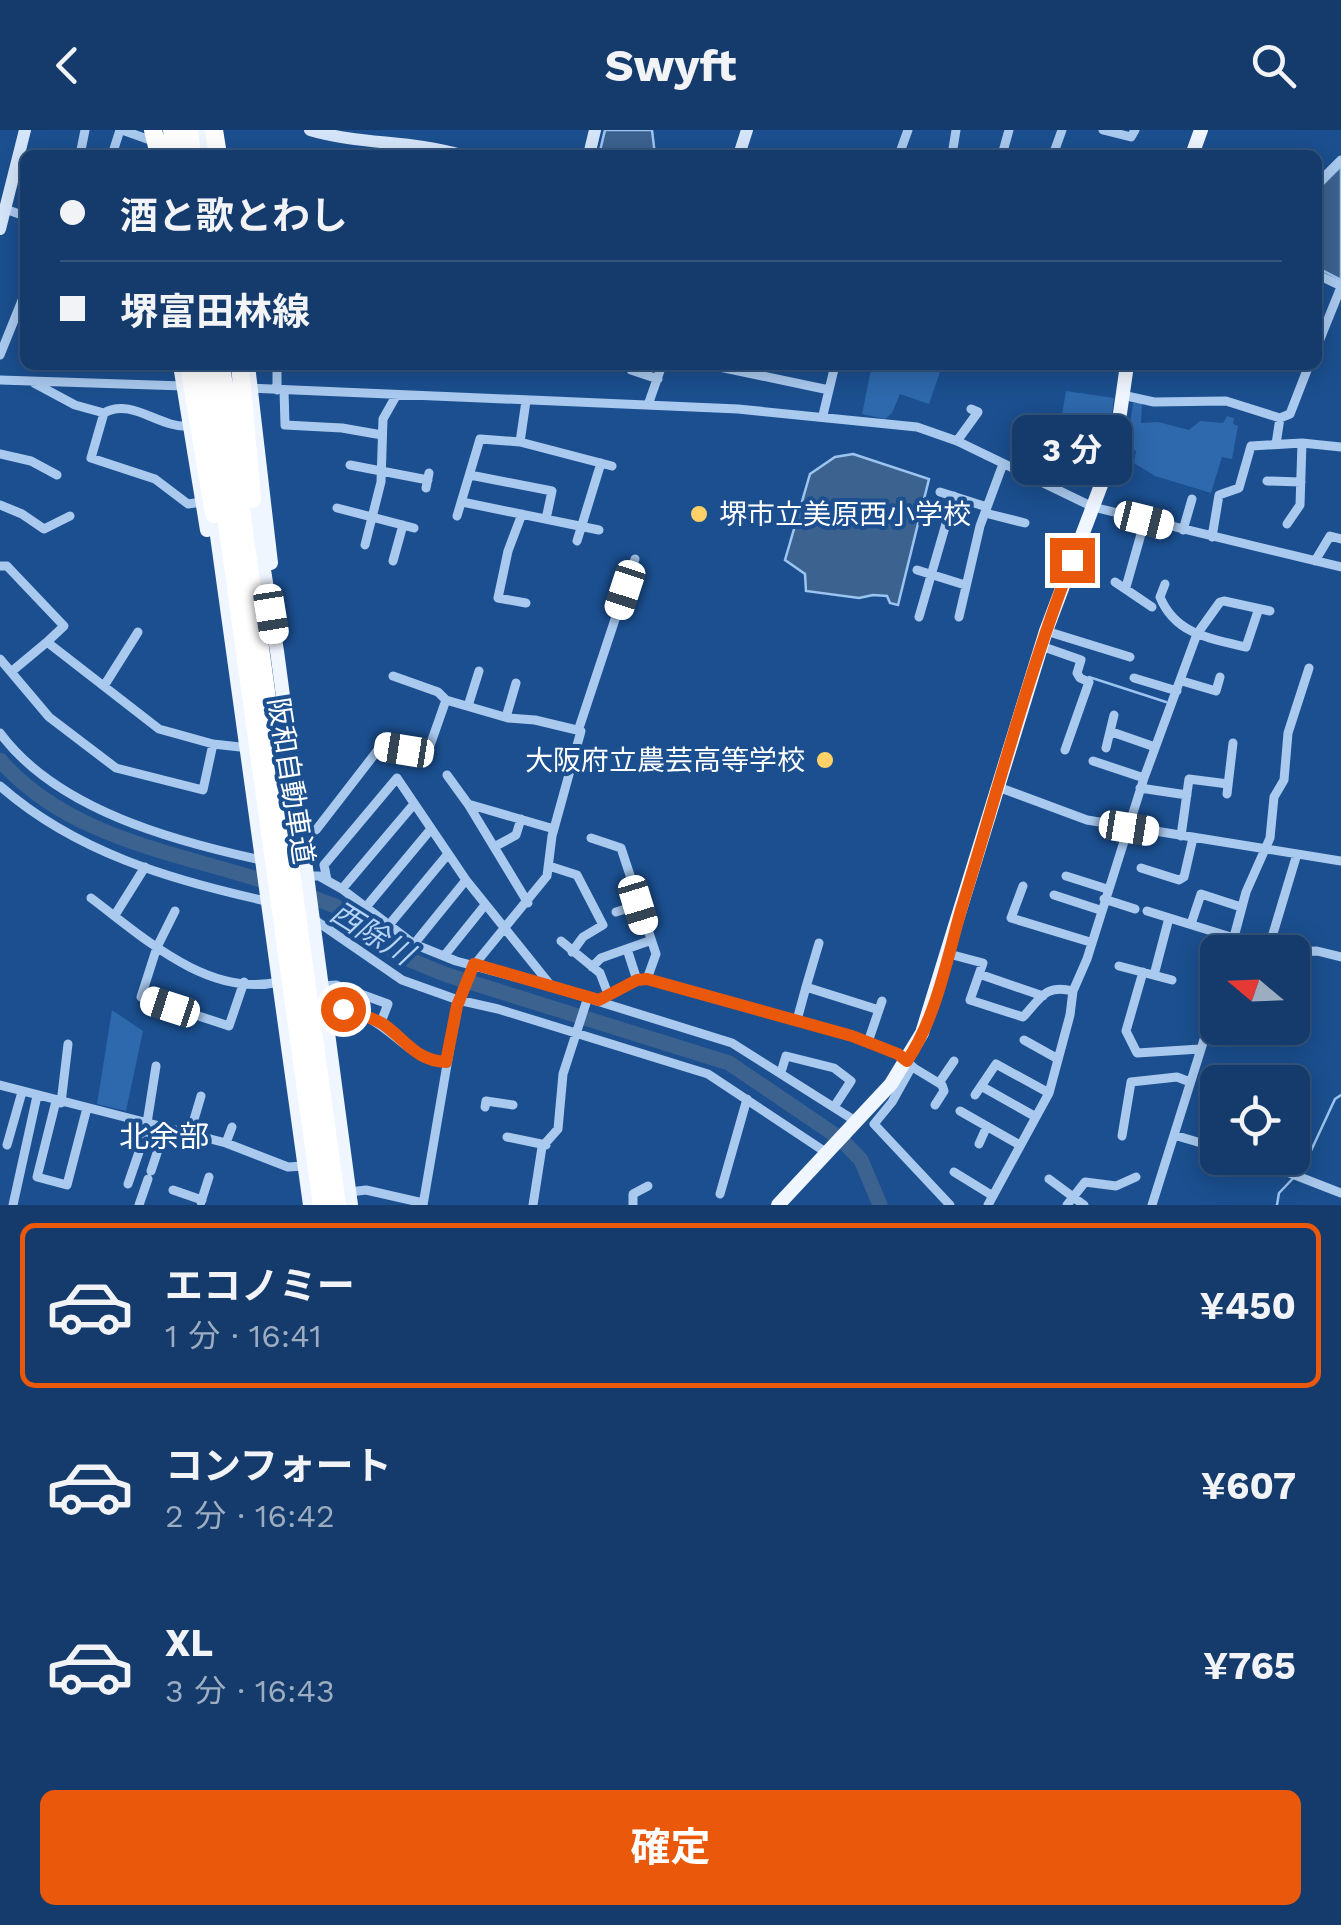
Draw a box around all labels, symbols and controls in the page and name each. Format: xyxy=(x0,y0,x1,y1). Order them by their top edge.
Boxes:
icon: back xyxy=(40,38,95,93)
icon: search xyxy=(1246,38,1301,93)
text: Swyft xyxy=(605,39,736,92)
text: 酒と歌とわし xyxy=(120,194,348,238)
text: 堺富田林線 xyxy=(120,290,310,334)
callout: 3 分 xyxy=(1012,415,1132,485)
text: 3 分 xyxy=(1042,431,1102,469)
place label: 堺市立美原西小学校 xyxy=(719,498,971,531)
car xyxy=(1111,498,1177,542)
marker: 堺市立美原西小学校 xyxy=(688,503,710,525)
route end xyxy=(1050,538,1095,583)
car xyxy=(601,557,649,623)
car xyxy=(251,582,291,646)
street label: 阪和自動車道 xyxy=(262,695,320,867)
car xyxy=(372,730,436,770)
place label: 大阪府立農芸高等学校 xyxy=(525,744,805,777)
marker: 大阪府立農芸高等学校 xyxy=(814,749,836,771)
car xyxy=(1097,808,1161,848)
car xyxy=(615,872,661,938)
water label: 西除川 xyxy=(325,894,422,973)
north arrow xyxy=(1200,935,1310,1045)
map controls xyxy=(1200,935,1310,1175)
car xyxy=(137,983,203,1031)
route start xyxy=(321,987,366,1032)
button: locate xyxy=(1200,1065,1310,1175)
district label: 北余部 xyxy=(119,1119,209,1154)
icon: car xyxy=(45,1261,135,1351)
text: エコノミー xyxy=(165,1264,355,1308)
text: ¥450 xyxy=(1200,1284,1296,1328)
text: 1 分 · 16:41 xyxy=(165,1317,322,1355)
icon: car xyxy=(45,1441,135,1531)
text: コンフォート xyxy=(165,1444,392,1488)
text: ¥607 xyxy=(1201,1464,1296,1508)
text: 2 分 · 16:42 xyxy=(165,1497,335,1535)
icon: car xyxy=(45,1621,135,1711)
text: XL xyxy=(165,1621,213,1665)
text: ¥765 xyxy=(1203,1644,1296,1688)
text: 3 分 · 16:43 xyxy=(165,1672,335,1710)
button: 確定 xyxy=(40,1790,1301,1905)

